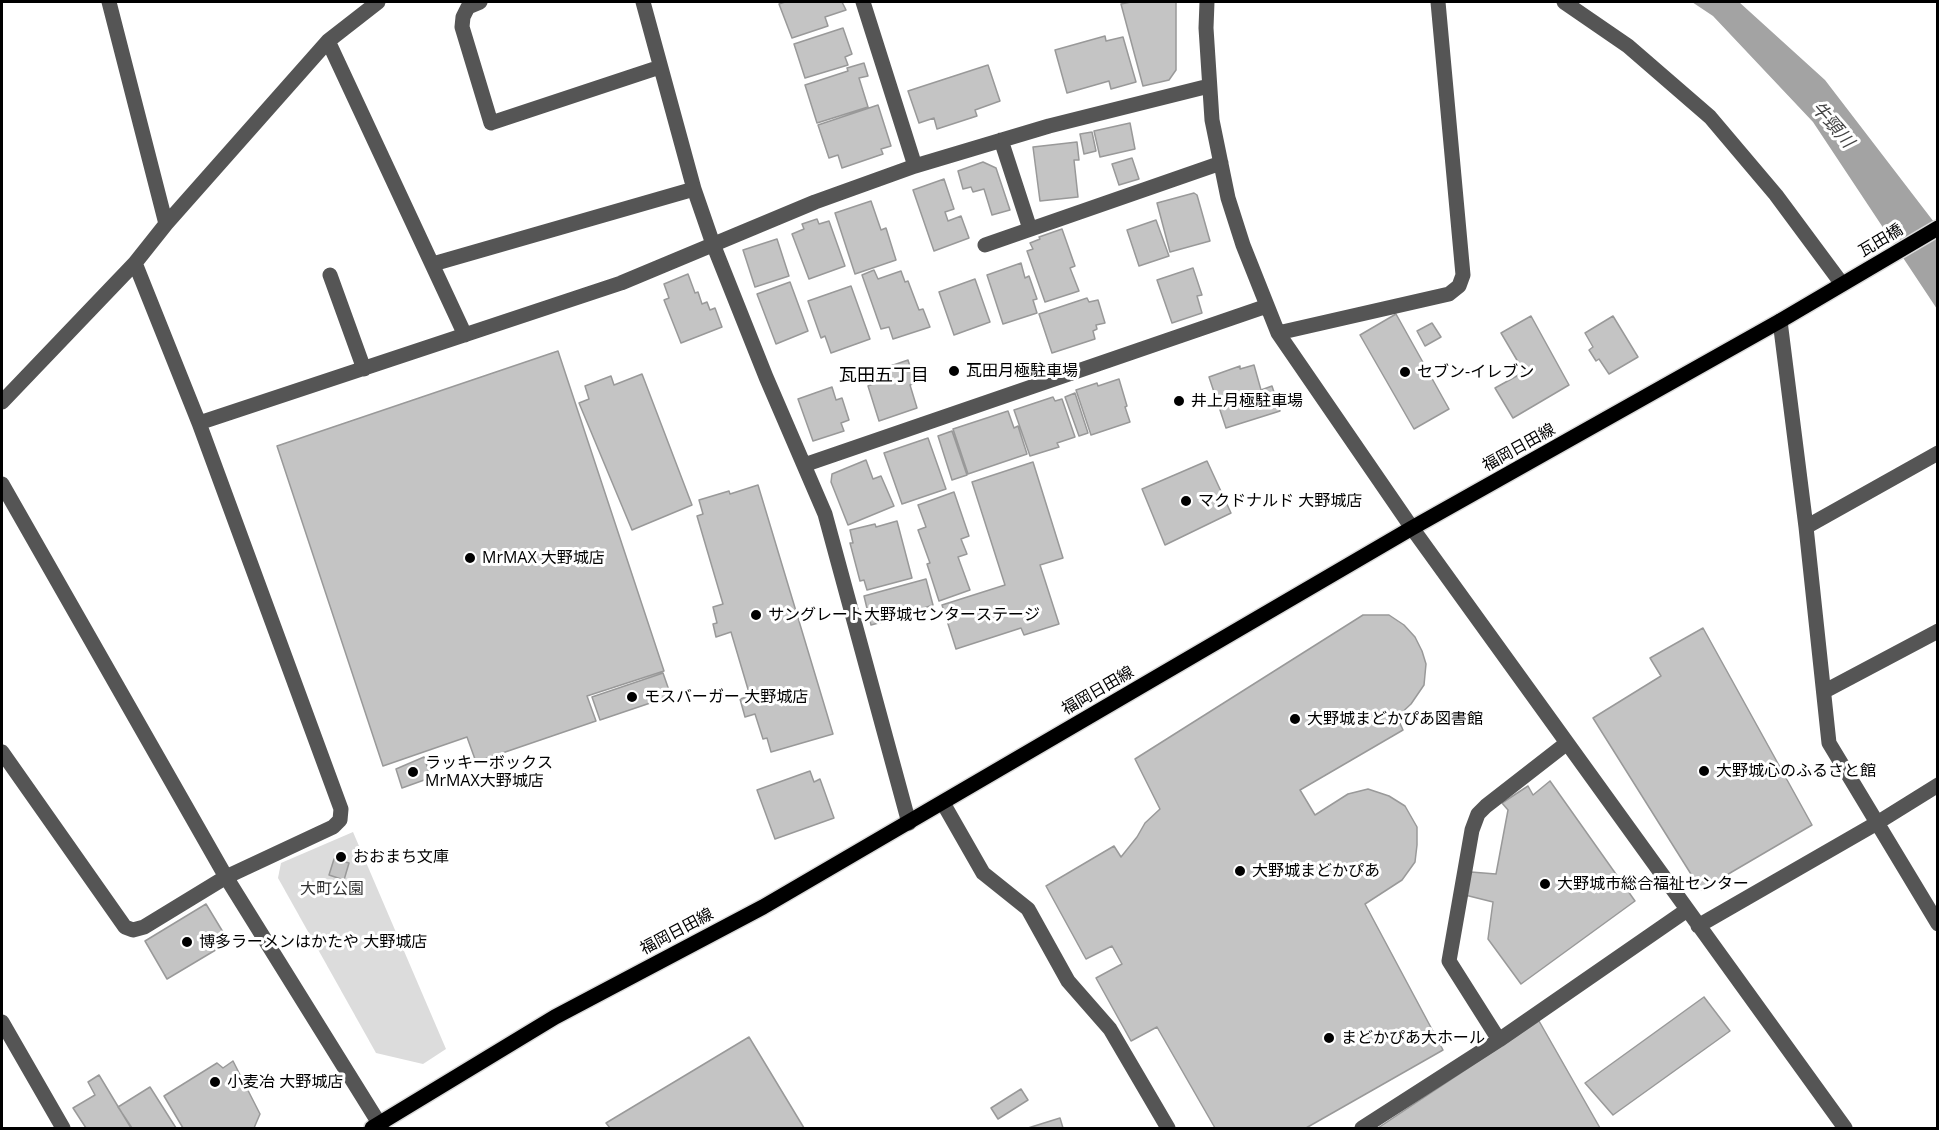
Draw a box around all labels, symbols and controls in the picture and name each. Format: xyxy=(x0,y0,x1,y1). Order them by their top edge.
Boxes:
water label: 牛頸川 xyxy=(1806,98,1858,152)
street label: 瓦田橋 xyxy=(1855,220,1907,262)
place label: 瓦田月極駐車場 xyxy=(966,361,1078,381)
place label: セブン-イレブン xyxy=(1417,362,1534,382)
marker: 瓦田月極駐車場 xyxy=(947,364,961,378)
district label: 瓦田五丁目 xyxy=(839,365,929,387)
marker: セブン-イレブン xyxy=(1398,365,1412,379)
place label: 井上月極駐車場 xyxy=(1191,391,1303,411)
marker: 井上月極駐車場 xyxy=(1172,394,1186,408)
street label: 福岡日田線 xyxy=(1479,420,1559,476)
place label: マクドナルド 大野城店 xyxy=(1198,491,1362,511)
marker: マクドナルド 大野城店 xyxy=(1179,494,1193,508)
place label: MrMAX 大野城店 xyxy=(482,548,605,568)
marker: MrMAX 大野城店 xyxy=(463,551,477,565)
place label: サングレート大野城センターステージ xyxy=(768,605,1040,625)
marker: サングレート大野城センターステージ xyxy=(749,608,763,622)
street label: 福岡日田線 xyxy=(1059,663,1137,719)
place label: モスバーガー 大野城店 xyxy=(644,687,808,707)
marker: モスバーガー 大野城店 xyxy=(625,690,639,704)
place label: 大野城まどかぴあ図書館 xyxy=(1307,709,1483,729)
marker: 大野城まどかぴあ図書館 xyxy=(1288,712,1302,726)
place label: ラッキーボックス MrMAX大野城店 xyxy=(425,753,553,791)
place label: 大野城心のふるさと館 xyxy=(1716,761,1876,781)
marker: 大野城心のふるさと館 xyxy=(1697,764,1711,778)
marker: ラッキーボックス MrMAX大野城店 xyxy=(406,765,420,779)
place label: おおまち文庫 xyxy=(353,847,449,867)
marker: おおまち文庫 xyxy=(334,850,348,864)
place label: 大野城まどかぴあ xyxy=(1252,861,1380,881)
marker: 大野城まどかぴあ xyxy=(1233,864,1247,878)
place label: 大野城市総合福祉センター xyxy=(1557,874,1749,894)
marker: 大野城市総合福祉センター xyxy=(1538,877,1552,891)
park label: 大町公園 xyxy=(300,879,364,899)
street label: 福岡日田線 xyxy=(637,905,717,959)
place label: 博多ラーメンはかたや 大野城店 xyxy=(199,932,427,952)
marker: 博多ラーメンはかたや 大野城店 xyxy=(180,935,194,949)
place label: まどかぴあ大ホール xyxy=(1341,1028,1485,1048)
marker: まどかぴあ大ホール xyxy=(1322,1031,1336,1045)
place label: 小麦冶 大野城店 xyxy=(227,1072,343,1092)
marker: 小麦冶 大野城店 xyxy=(208,1075,222,1089)

